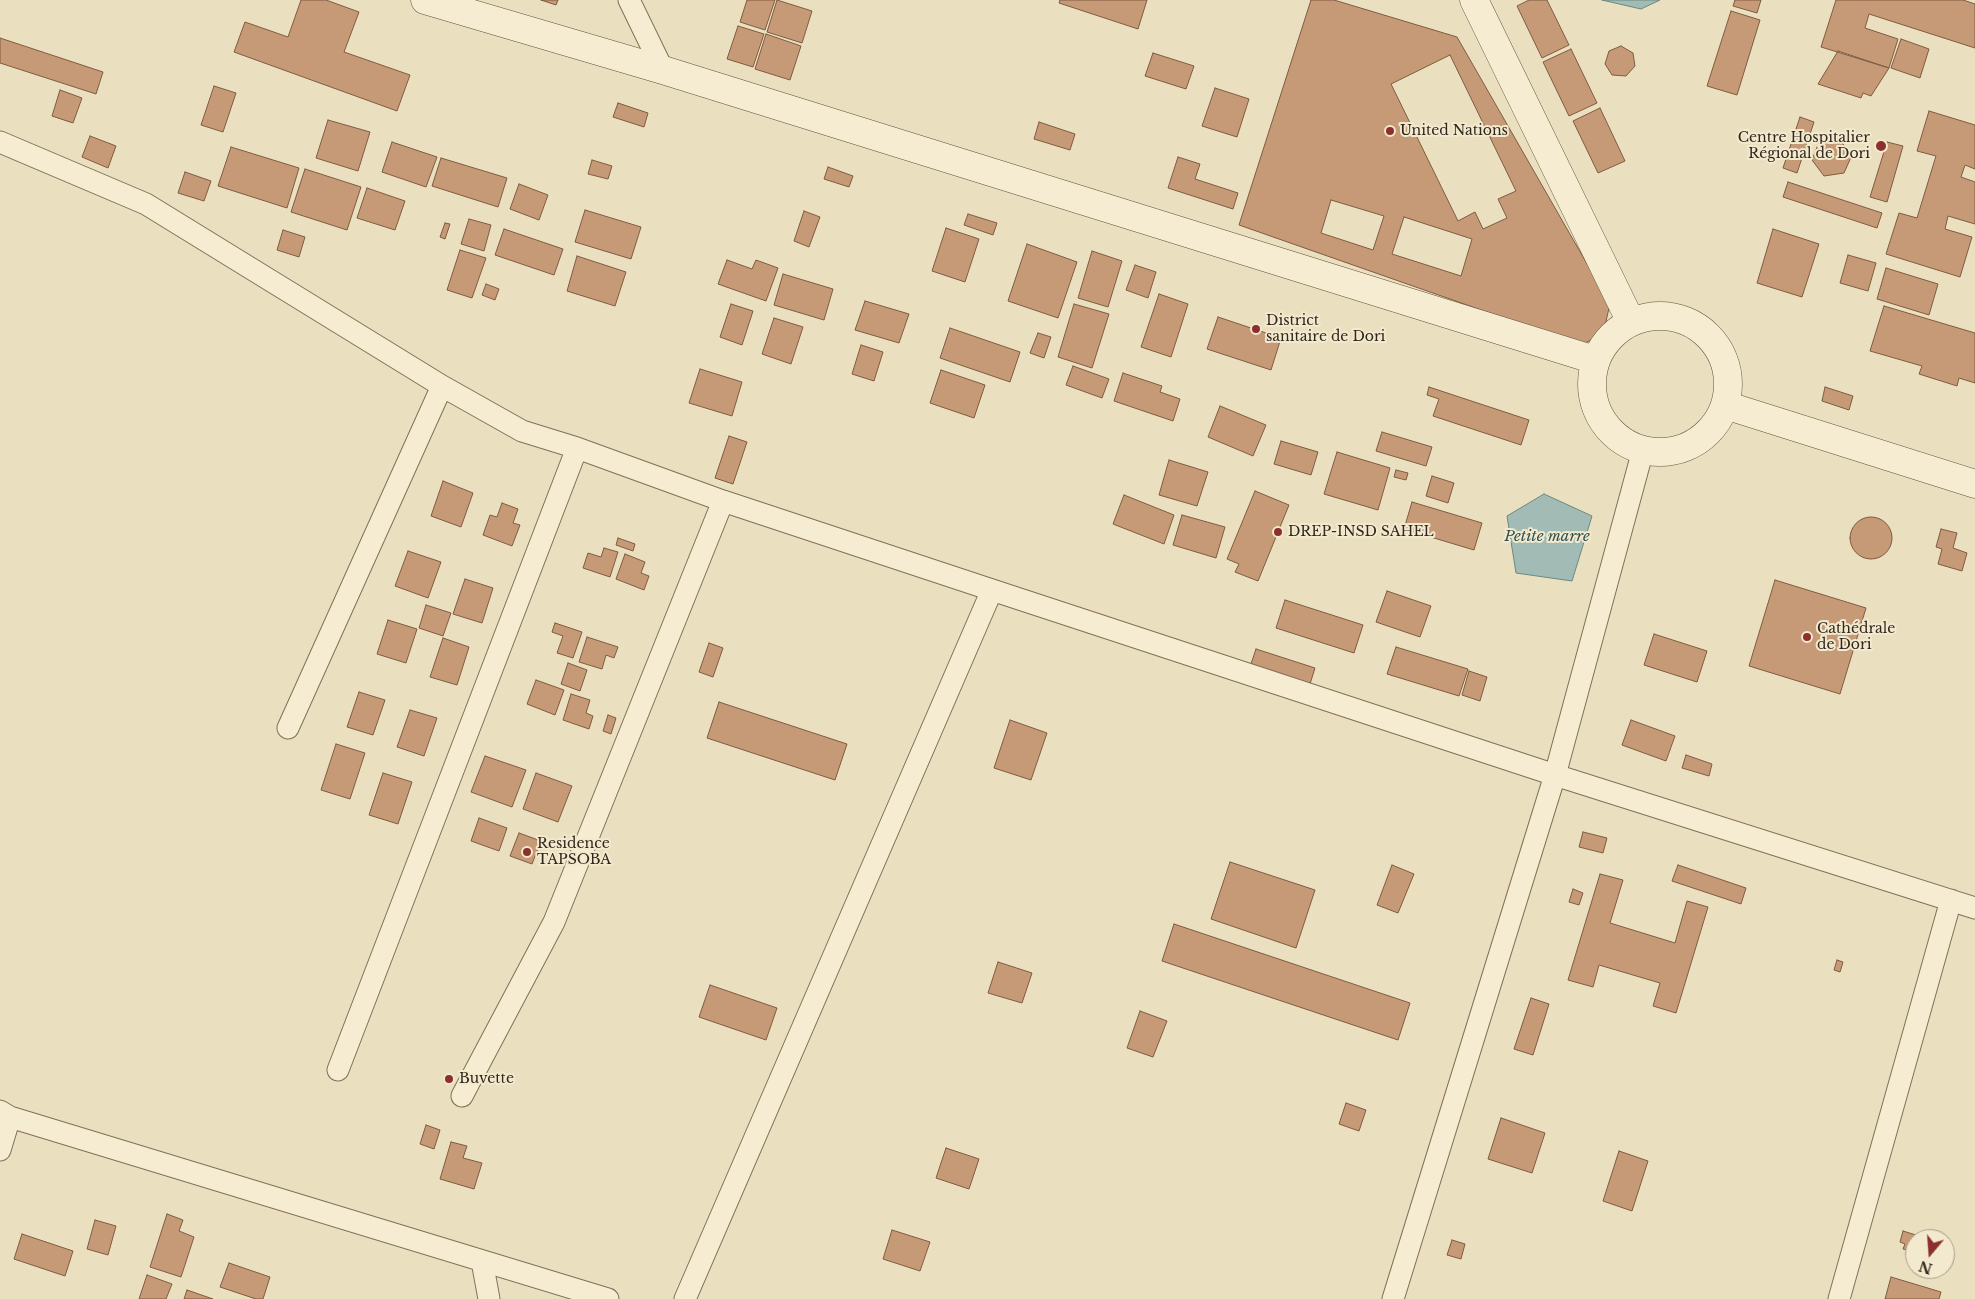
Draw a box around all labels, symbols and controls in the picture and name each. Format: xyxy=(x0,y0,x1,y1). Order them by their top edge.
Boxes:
place label: United Nations xyxy=(1400,123,1508,139)
marker: United Nations xyxy=(1384,125,1396,137)
place label: Centre Hospitalier Régional de Dori xyxy=(1738,130,1870,162)
marker: Centre Hospitalier Régional de Dori xyxy=(1874,139,1888,153)
place label: District sanitaire de Dori xyxy=(1266,313,1385,346)
marker: District sanitaire de Dori xyxy=(1250,323,1262,335)
place label: DREP-INSD SAHEL xyxy=(1288,524,1434,540)
marker: DREP-INSD SAHEL xyxy=(1272,526,1284,538)
water label: Petite marre xyxy=(1504,528,1590,546)
place label: Cathédrale de Dori xyxy=(1817,621,1895,654)
marker: Cathédrale de Dori xyxy=(1801,631,1813,643)
place label: Residence TAPSOBA xyxy=(537,836,611,869)
marker: Residence TAPSOBA xyxy=(521,846,533,858)
place label: Buvette xyxy=(459,1071,514,1087)
marker: Buvette xyxy=(443,1073,455,1085)
north arrow xyxy=(1905,1229,1955,1279)
text: N xyxy=(1917,1257,1935,1278)

